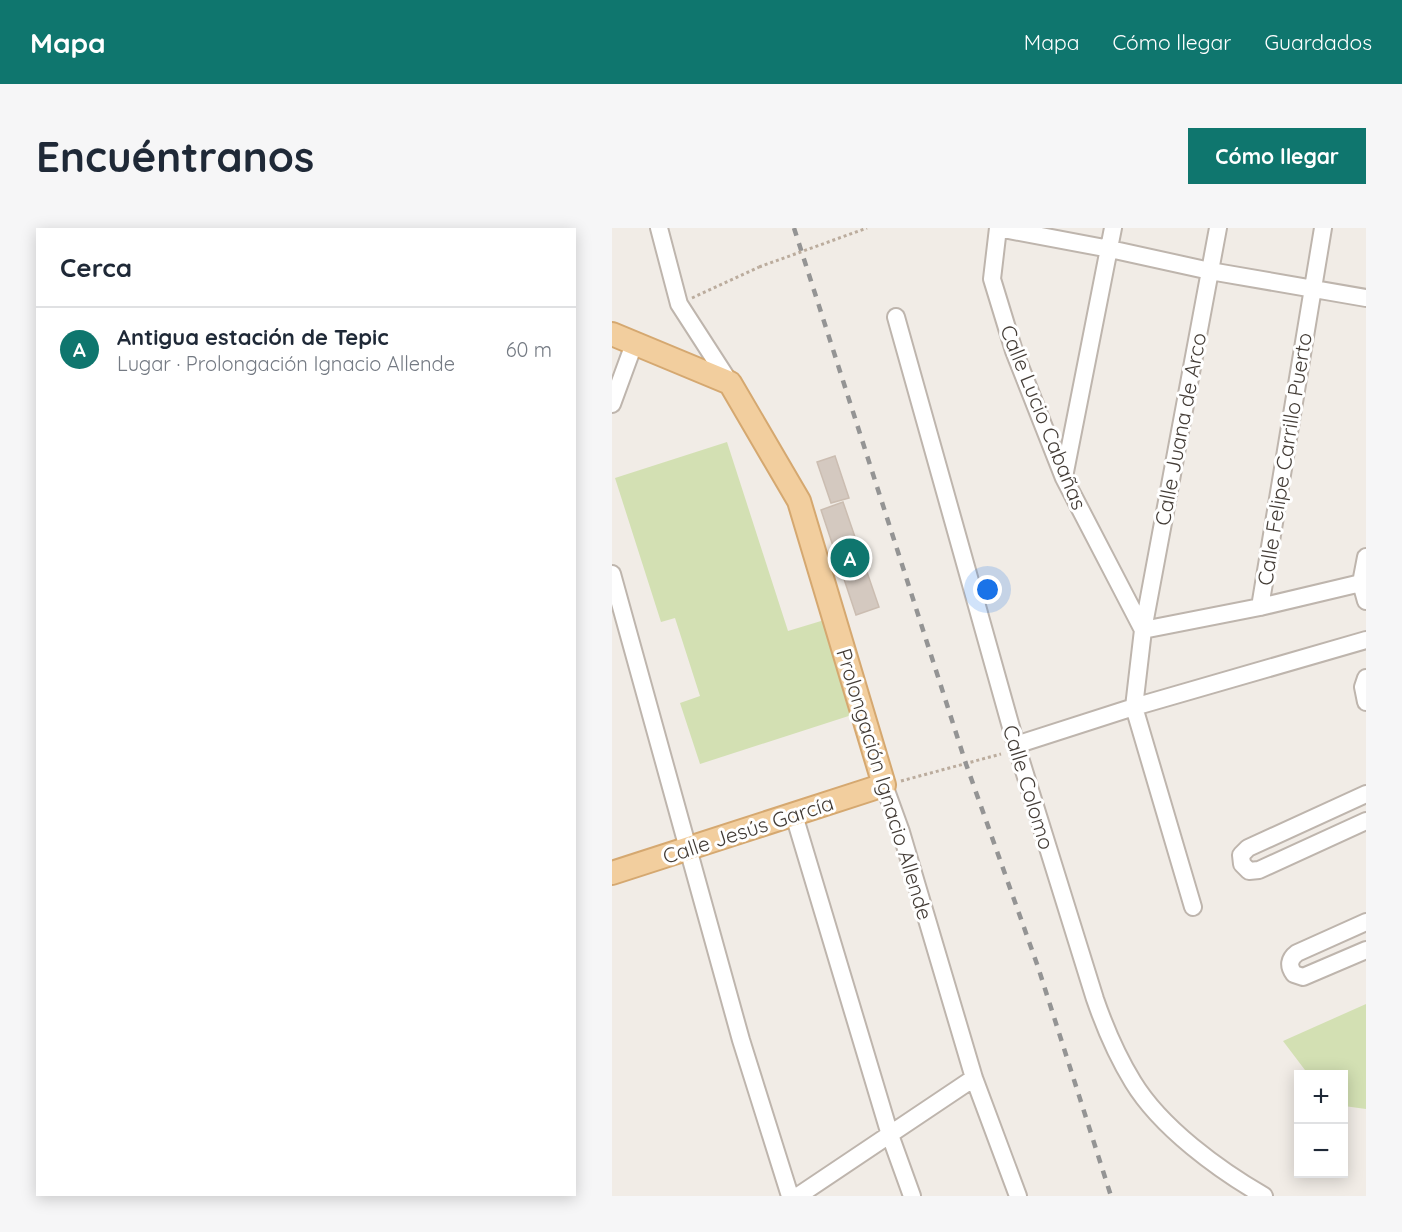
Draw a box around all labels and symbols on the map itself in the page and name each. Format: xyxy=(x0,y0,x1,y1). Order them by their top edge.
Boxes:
street label: Calle Lucio Cabañas xyxy=(995,321,1093,513)
street label: Calle Juana de Arco xyxy=(1149,330,1211,528)
street label: Calle Felipe Carrillo Puerto xyxy=(1251,331,1317,587)
pin: A xyxy=(830,536,870,580)
your location xyxy=(973,575,1002,604)
street label: Prolongación Ignacio Allende xyxy=(831,645,939,923)
street label: Calle Colomo xyxy=(998,722,1060,852)
street label: Calle Jesús García xyxy=(659,789,837,869)

